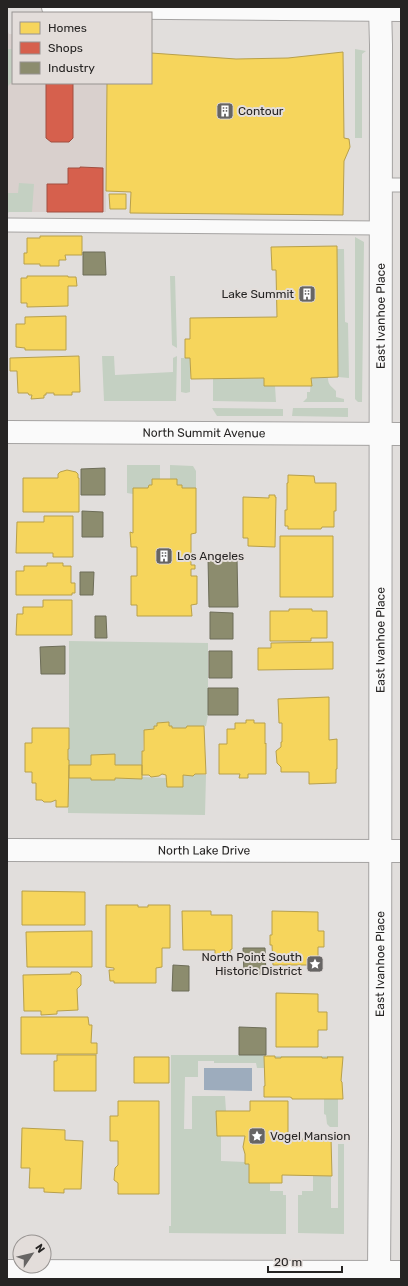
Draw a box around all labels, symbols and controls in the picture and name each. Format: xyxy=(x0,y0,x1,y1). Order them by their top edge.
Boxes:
legend xyxy=(12,12,152,84)
text: Homes xyxy=(48,21,87,35)
text: Shops xyxy=(48,41,83,55)
text: Industry xyxy=(48,61,95,75)
building icon: Contour xyxy=(215,101,235,121)
place label: Contour xyxy=(238,104,284,118)
street label: East Ivanhoe Place xyxy=(374,263,388,369)
building icon: Lake Summit xyxy=(297,284,317,304)
place label: Lake Summit xyxy=(221,287,294,301)
street label: North Summit Avenue xyxy=(142,426,266,440)
building icon: Los Angeles xyxy=(154,546,174,566)
place label: Los Angeles xyxy=(177,549,244,563)
street label: East Ivanhoe Place xyxy=(373,587,388,693)
street label: North Lake Drive xyxy=(158,843,251,858)
street label: East Ivanhoe Place xyxy=(373,911,387,1017)
place label: North Point South Historic District xyxy=(201,950,302,978)
place icon: North Point South Historic District xyxy=(305,954,325,974)
place icon: Vogel Mansion xyxy=(247,1126,267,1146)
place label: Vogel Mansion xyxy=(270,1129,350,1143)
north arrow xyxy=(12,1234,52,1274)
text: N xyxy=(32,1242,47,1256)
scale bar xyxy=(268,1248,342,1274)
text: 20 m xyxy=(274,1255,302,1269)

